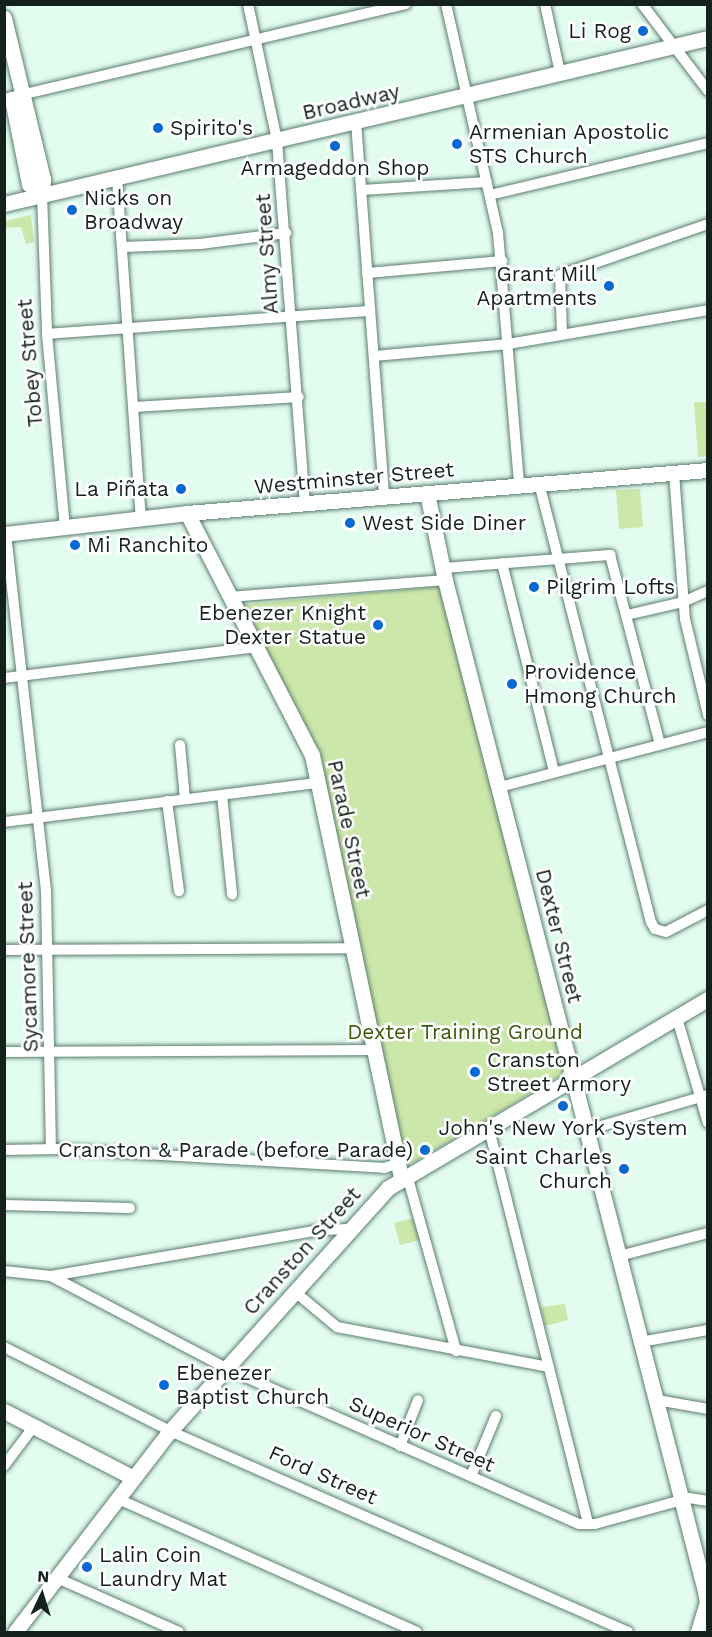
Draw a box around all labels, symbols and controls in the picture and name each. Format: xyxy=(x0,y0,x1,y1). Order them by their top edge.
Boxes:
place label: Li Rog xyxy=(568,18,631,44)
marker: Li Rog xyxy=(636,24,650,38)
street label: Broadway xyxy=(300,79,402,125)
place label: Spirito's xyxy=(170,115,253,141)
place label: Armenian Apostolic STS Church xyxy=(469,119,670,169)
marker: Spirito's xyxy=(151,121,165,135)
marker: Armenian Apostolic STS Church xyxy=(450,137,464,151)
marker: Armageddon Shop xyxy=(328,139,342,153)
place label: Armageddon Shop xyxy=(241,155,429,181)
place label: Nicks on Broadway xyxy=(84,185,183,235)
street label: Almy Street xyxy=(250,193,284,315)
marker: Nicks on Broadway xyxy=(65,203,79,217)
place label: Grant Mill Apartments xyxy=(477,261,597,311)
marker: Grant Mill Apartments xyxy=(602,279,616,293)
street label: Tobey Street xyxy=(12,298,48,428)
street label: Westminster Street xyxy=(253,457,455,499)
place label: La Piñata xyxy=(74,476,169,502)
marker: La Piñata xyxy=(174,482,188,496)
place label: West Side Diner xyxy=(362,510,526,536)
marker: West Side Diner xyxy=(343,516,357,530)
place label: Mi Ranchito xyxy=(87,532,208,558)
marker: Mi Ranchito xyxy=(68,538,82,552)
place label: Pilgrim Lofts xyxy=(546,574,675,600)
marker: Pilgrim Lofts xyxy=(527,580,541,594)
place label: Ebenezer Knight Dexter Statue xyxy=(198,600,366,650)
marker: Ebenezer Knight Dexter Statue xyxy=(371,618,385,632)
place label: Providence Hmong Church xyxy=(524,659,677,709)
marker: Providence Hmong Church xyxy=(505,677,519,691)
street label: Parade Street xyxy=(322,758,376,900)
street label: Dexter Street xyxy=(530,866,588,1006)
street label: Sycamore Street xyxy=(12,881,44,1053)
park label: Dexter Training Ground xyxy=(347,1019,583,1045)
place label: Cranston Street Armory xyxy=(487,1047,632,1097)
marker: Cranston Street Armory xyxy=(468,1065,482,1079)
marker: John's New York System xyxy=(556,1099,570,1113)
place label: John's New York System xyxy=(438,1115,688,1141)
place label: Cranston & Parade (before Parade) xyxy=(58,1137,413,1163)
marker: Cranston & Parade (before Parade) xyxy=(418,1143,432,1157)
place label: Saint Charles Church xyxy=(475,1144,612,1194)
marker: Saint Charles Church xyxy=(617,1162,631,1176)
street label: Cranston Street xyxy=(238,1182,366,1320)
place label: Ebenezer Baptist Church xyxy=(176,1360,329,1410)
marker: Ebenezer Baptist Church xyxy=(157,1378,171,1392)
street label: Superior Street xyxy=(345,1391,499,1477)
street label: Ford Street xyxy=(265,1440,381,1510)
place label: Lalin Coin Laundry Mat xyxy=(99,1542,227,1592)
marker: Lalin Coin Laundry Mat xyxy=(80,1560,94,1574)
north arrow xyxy=(12,1565,72,1625)
text: N xyxy=(37,1567,50,1586)

